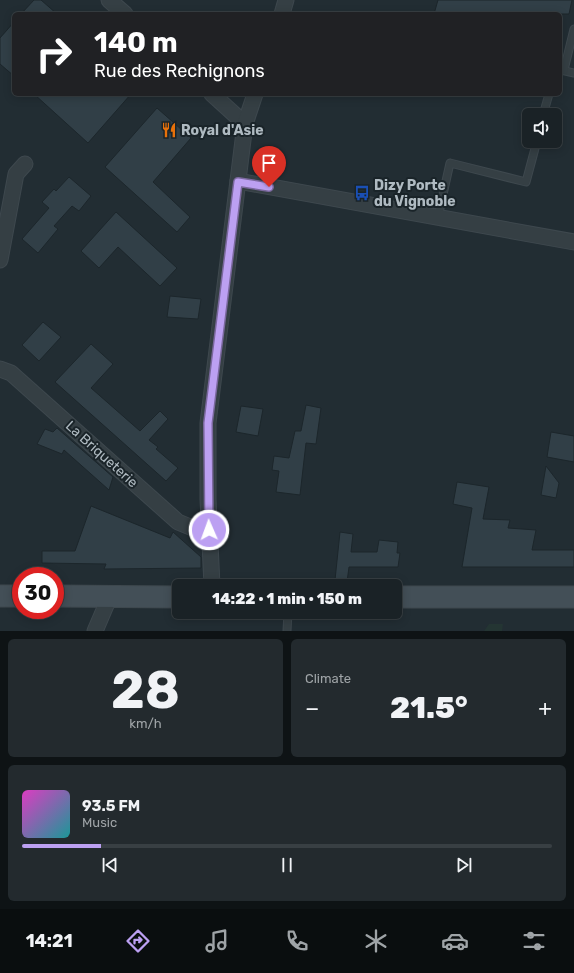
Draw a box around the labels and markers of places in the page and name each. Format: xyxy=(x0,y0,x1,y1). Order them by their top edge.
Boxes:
restaurant icon: Royal d'Asie xyxy=(160,121,178,139)
place label: Royal d'Asie xyxy=(181,122,264,139)
pin xyxy=(252,146,286,187)
place label: Dizy Porte du Vignoble xyxy=(374,177,456,210)
bus stop icon: Dizy Porte du Vignoble xyxy=(353,184,371,202)

